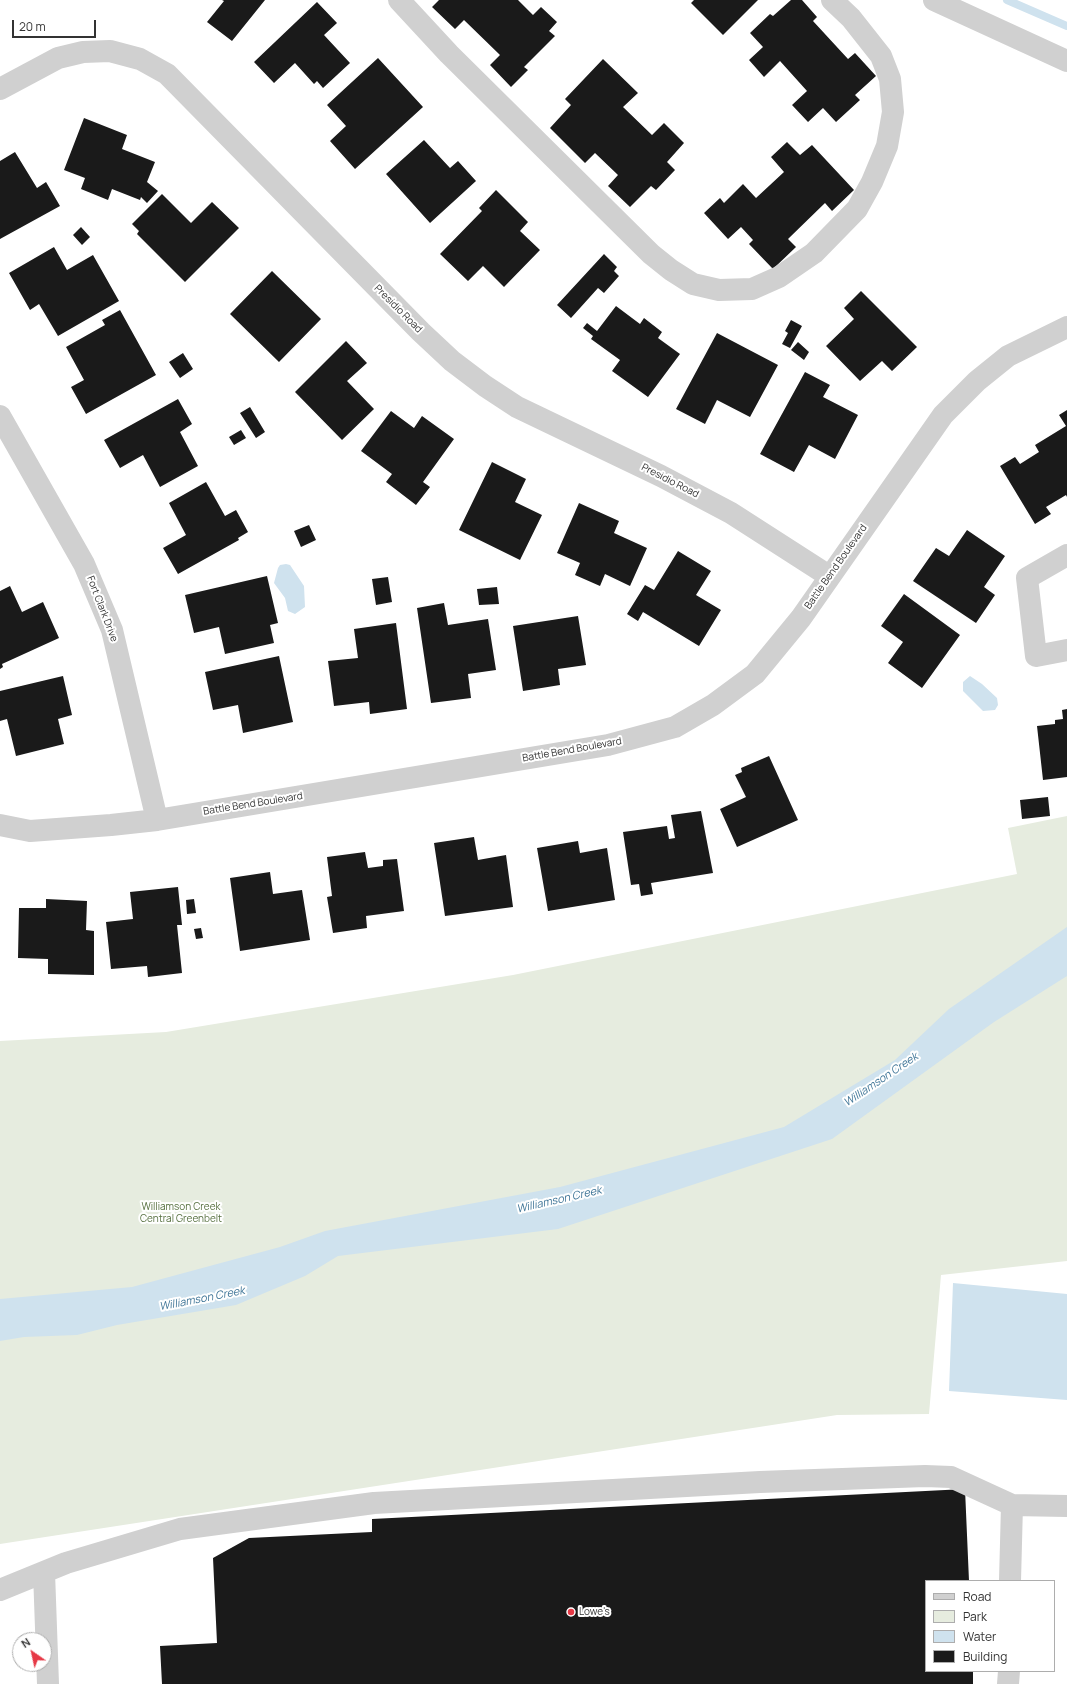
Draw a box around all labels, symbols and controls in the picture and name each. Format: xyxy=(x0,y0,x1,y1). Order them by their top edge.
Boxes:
scale bar xyxy=(14,12,98,38)
text: 20 m xyxy=(19,18,46,35)
street label: Presidio Road xyxy=(372,283,424,335)
street label: Presidio Road xyxy=(639,461,701,501)
street label: Battle Bend Boulevard xyxy=(802,522,870,612)
street label: Fort Clark Drive xyxy=(84,574,120,644)
street label: Battle Bend Boulevard xyxy=(521,735,623,765)
street label: Battle Bend Boulevard xyxy=(202,790,304,818)
water label: Williamson Creek xyxy=(841,1050,921,1110)
water label: Williamson Creek xyxy=(515,1184,603,1216)
park label: Williamson Creek Central Greenbelt xyxy=(140,1201,222,1224)
water label: Williamson Creek xyxy=(158,1284,246,1314)
legend xyxy=(925,1580,1055,1672)
text: Road xyxy=(963,1588,991,1605)
place label: Lowe's xyxy=(579,1606,610,1618)
marker: Lowe's xyxy=(566,1607,576,1617)
text: Park xyxy=(963,1608,987,1625)
text: Water xyxy=(963,1628,996,1645)
north arrow xyxy=(12,1632,52,1672)
text: N xyxy=(18,1634,33,1651)
text: Building xyxy=(963,1648,1007,1665)

